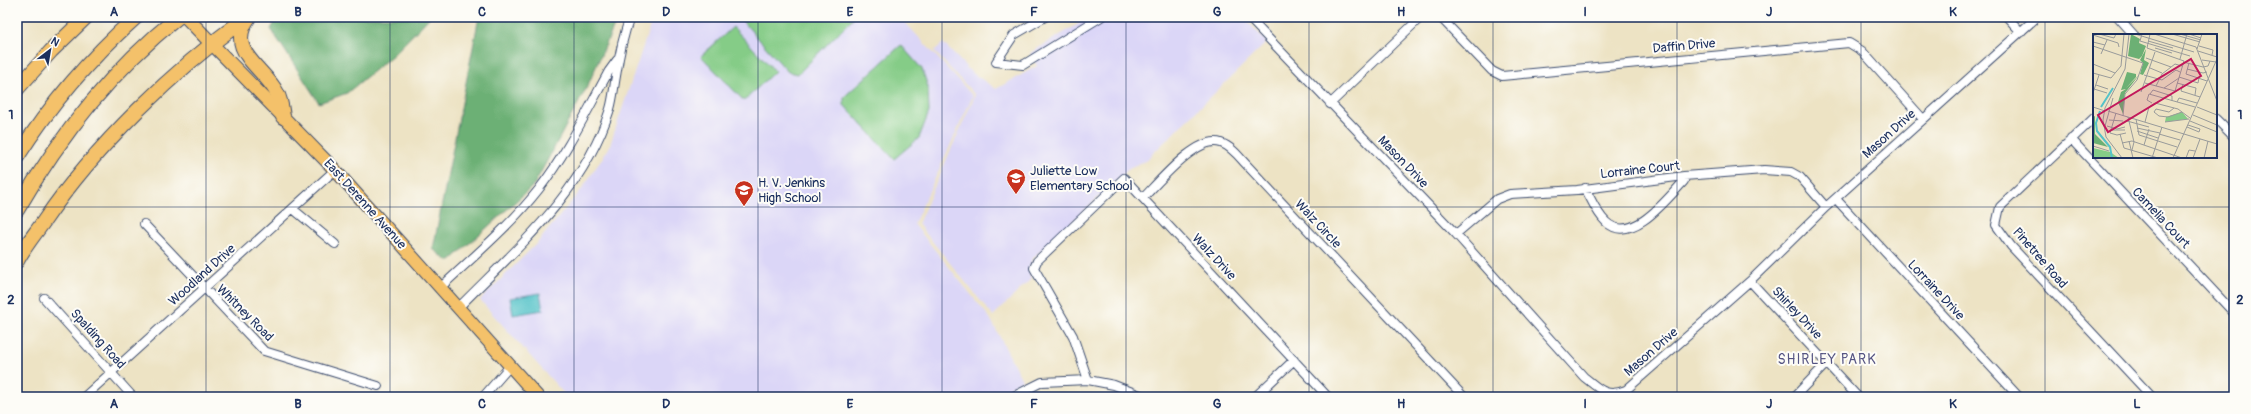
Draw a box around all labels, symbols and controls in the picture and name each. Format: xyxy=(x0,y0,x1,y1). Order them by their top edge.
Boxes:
text: A xyxy=(110,4,119,20)
text: B xyxy=(294,4,302,20)
text: C xyxy=(478,4,486,20)
text: D xyxy=(662,4,670,20)
text: E xyxy=(847,4,854,20)
text: F xyxy=(1030,4,1038,20)
text: G xyxy=(1213,4,1222,20)
text: H xyxy=(1397,4,1405,20)
text: I xyxy=(1583,4,1587,20)
text: J xyxy=(1766,4,1772,20)
text: K xyxy=(1949,4,1957,20)
text: L xyxy=(2133,4,2141,20)
north arrow xyxy=(30,30,70,70)
text: N xyxy=(48,34,62,50)
inset map xyxy=(2093,34,2217,158)
street label: Daffin Drive xyxy=(1652,35,1717,57)
street label: Mason Drive xyxy=(1859,106,1919,162)
text: 1 xyxy=(8,107,14,123)
text: 1 xyxy=(2237,107,2243,123)
street label: Mason Drive xyxy=(1374,133,1432,192)
street label: East Derenne Avenue xyxy=(320,156,410,253)
street label: Lorraine Court xyxy=(1599,158,1681,182)
place label: Juliette Low Elementary School xyxy=(1030,163,1133,194)
school or university icon: Juliette Low Elementary School xyxy=(1005,167,1027,195)
place label: H. V. Jenkins High School xyxy=(758,175,825,206)
school or university icon: H. V. Jenkins High School xyxy=(733,179,755,207)
street label: Camelia Court xyxy=(2129,184,2194,252)
street label: Walz Circle xyxy=(1291,196,1345,252)
street label: Pinetree Road xyxy=(2009,224,2071,292)
street label: Walz Drive xyxy=(1189,230,1240,284)
street label: Woodland Drive xyxy=(165,240,239,309)
street label: Lorraine Drive xyxy=(1904,257,1968,324)
street label: Whitney Road xyxy=(213,281,277,345)
street label: Shirley Drive xyxy=(1769,283,1826,343)
text: 2 xyxy=(7,292,15,308)
text: 2 xyxy=(2236,292,2244,308)
street label: Spalding Road xyxy=(67,306,129,372)
street label: Mason Drive xyxy=(1621,324,1682,380)
district label: SHIRLEY PARK xyxy=(1777,351,1877,368)
text: A xyxy=(110,396,119,412)
text: B xyxy=(294,396,302,412)
text: C xyxy=(478,396,486,412)
text: D xyxy=(662,396,670,412)
text: E xyxy=(847,396,854,412)
text: F xyxy=(1030,396,1038,412)
text: G xyxy=(1213,396,1222,412)
text: H xyxy=(1397,396,1405,412)
text: I xyxy=(1583,396,1587,412)
text: J xyxy=(1766,396,1772,412)
text: K xyxy=(1949,396,1957,412)
text: L xyxy=(2133,396,2141,412)

